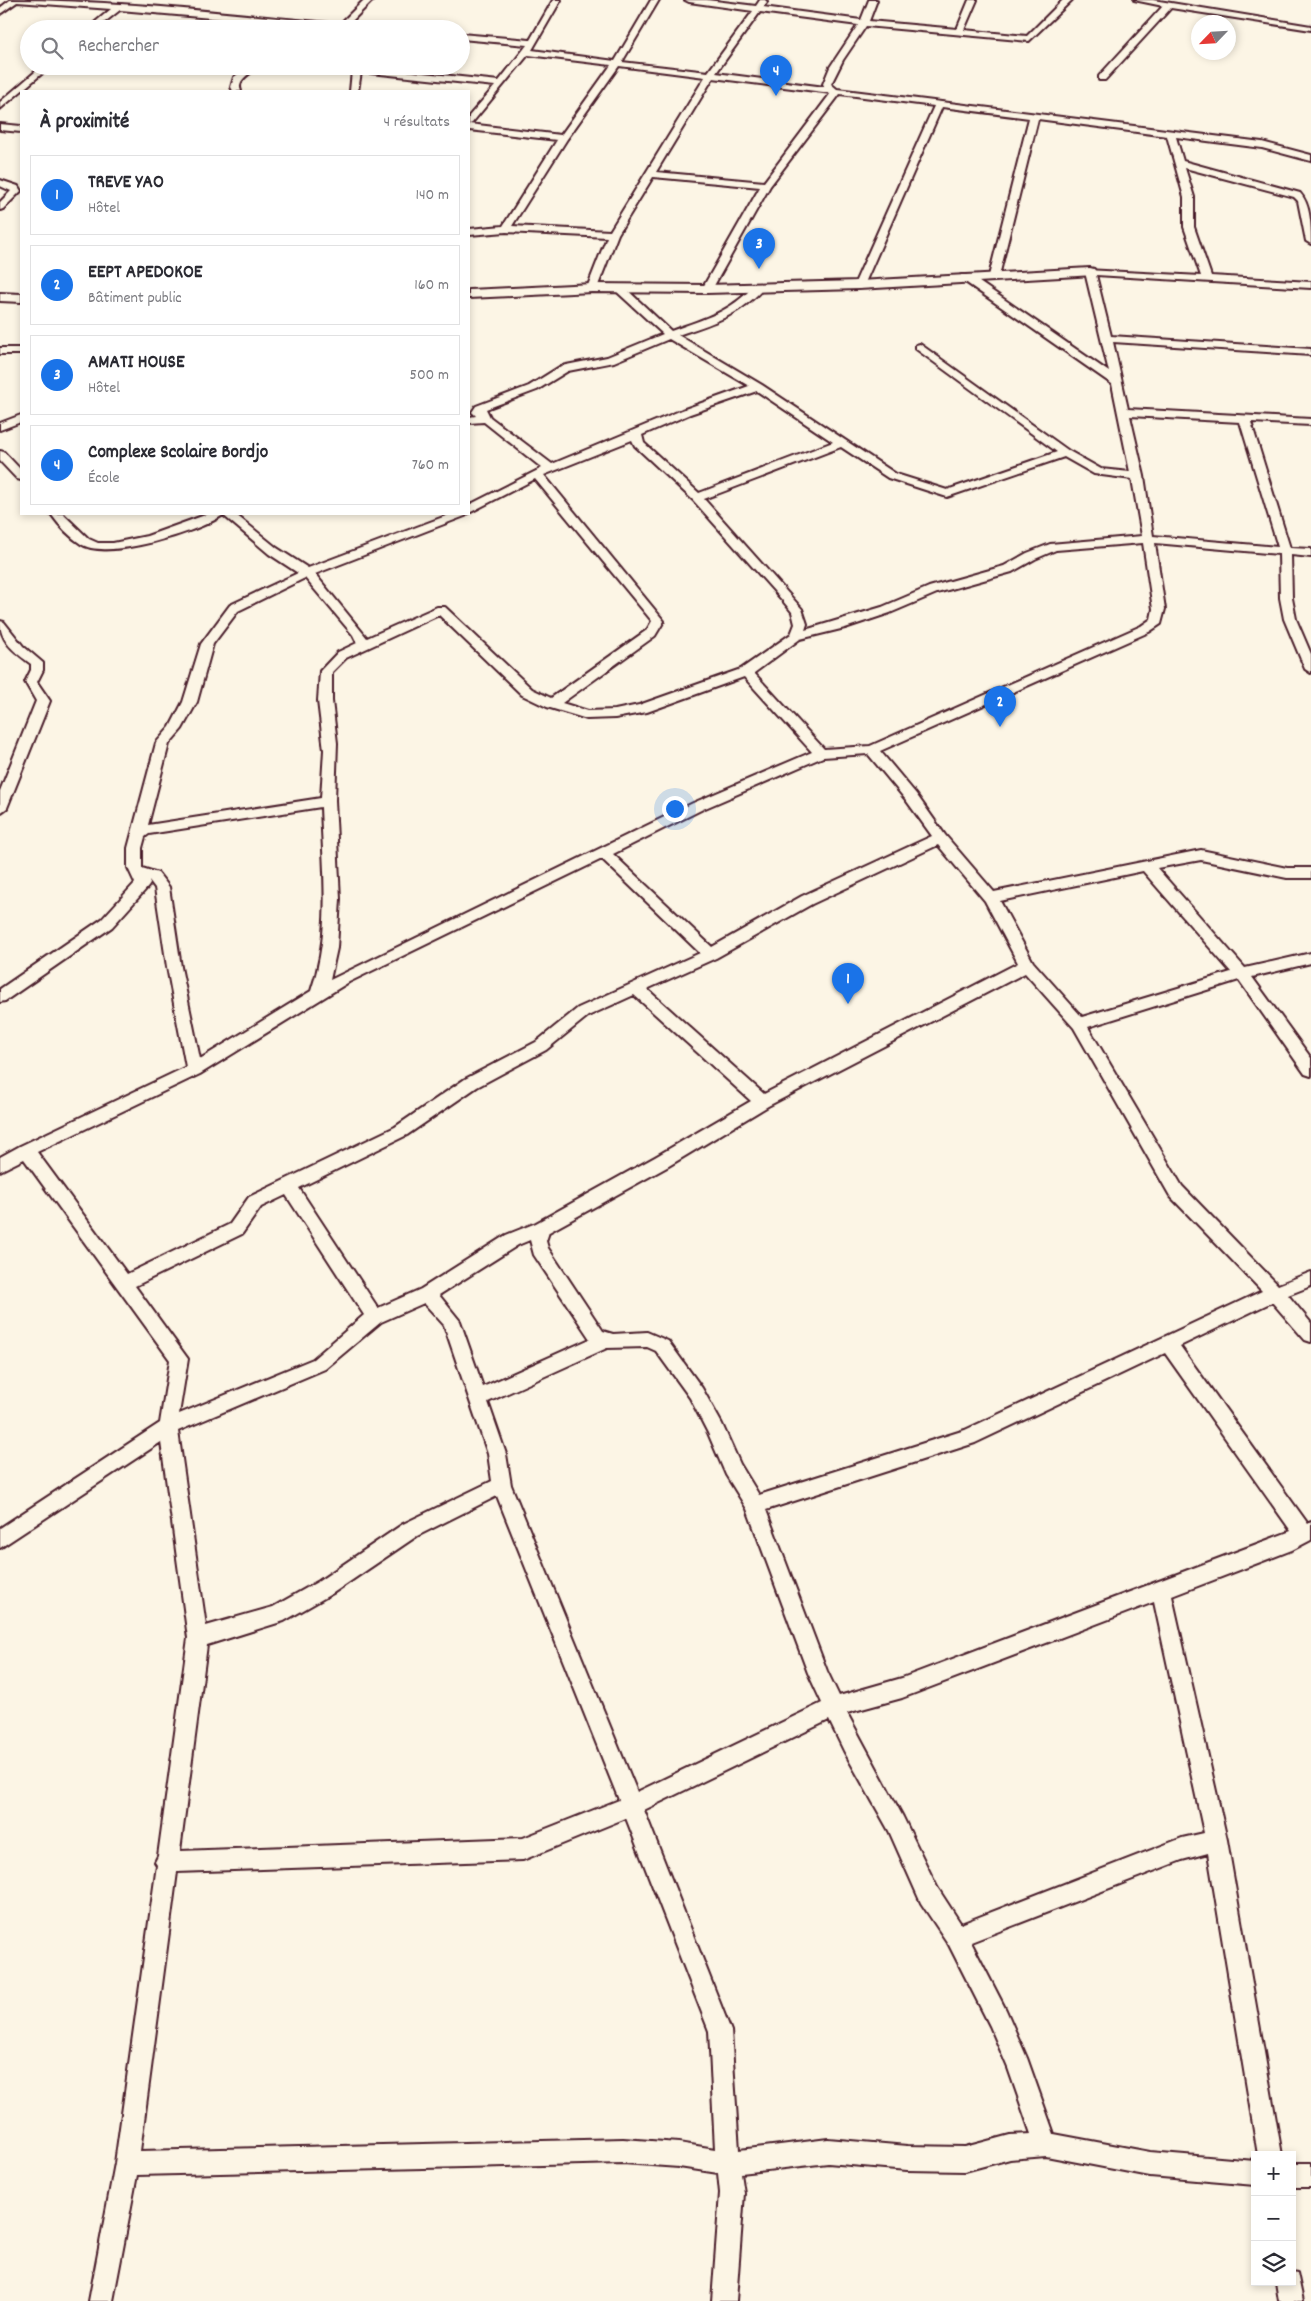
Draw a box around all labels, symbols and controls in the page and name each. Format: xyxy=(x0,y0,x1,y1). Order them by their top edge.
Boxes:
north arrow xyxy=(1191,15,1236,60)
search box xyxy=(20,20,470,75)
icon: search xyxy=(38,34,66,62)
text: Rechercher xyxy=(78,34,159,61)
pin: 4 xyxy=(760,55,792,96)
text: À proximité xyxy=(40,108,129,138)
text: 4 résultats xyxy=(383,111,450,134)
text: TREVE YAO xyxy=(88,170,164,197)
text: 1 xyxy=(55,184,59,207)
text: 140 m xyxy=(415,184,449,207)
text: Hôtel xyxy=(88,197,120,220)
pin: 3 xyxy=(743,228,775,269)
text: EEPT APEDOKOE xyxy=(88,260,202,287)
text: 2 xyxy=(54,274,61,297)
text: 160 m xyxy=(414,274,449,297)
text: Bâtiment public xyxy=(88,287,182,310)
text: AMATI HOUSE xyxy=(88,350,185,377)
text: 3 xyxy=(53,364,61,387)
text: 500 m xyxy=(409,364,449,387)
text: Hôtel xyxy=(88,377,120,400)
text: Complexe Scolaire Bordjo xyxy=(88,440,268,467)
text: 4 xyxy=(54,454,60,477)
text: 760 m xyxy=(412,454,449,477)
text: École xyxy=(88,467,120,490)
pin: 2 xyxy=(984,686,1016,727)
your location xyxy=(662,796,688,822)
pin: 1 xyxy=(832,963,864,1004)
map controls xyxy=(1251,2151,1296,2286)
button: + xyxy=(1251,2151,1296,2196)
button: − xyxy=(1251,2196,1296,2241)
button: layers xyxy=(1251,2241,1296,2286)

